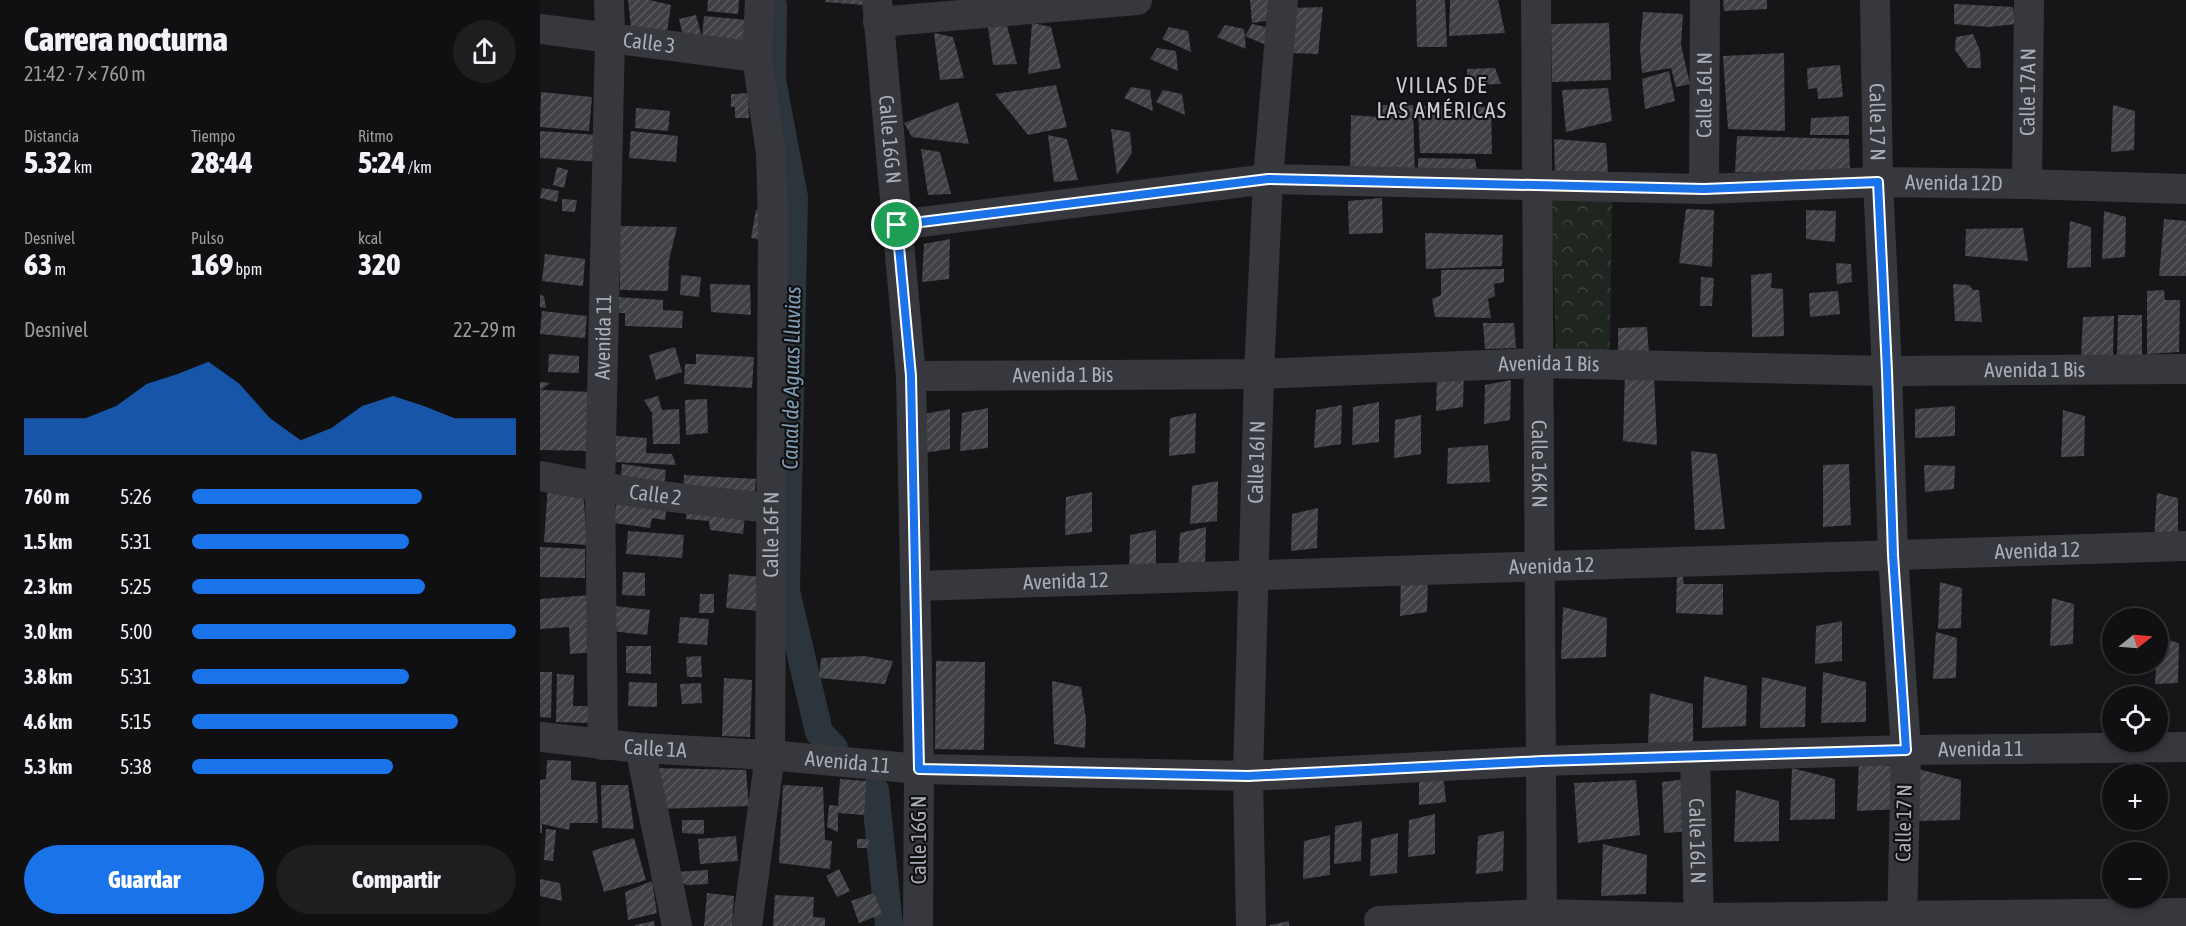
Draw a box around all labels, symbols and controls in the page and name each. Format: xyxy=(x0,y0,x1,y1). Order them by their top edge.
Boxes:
text: Carrera nocturna xyxy=(24,20,228,58)
button: share xyxy=(453,20,516,83)
street label: Calle 3 xyxy=(622,27,677,57)
street label: Calle 17A N xyxy=(2015,48,2039,136)
street label: Calle 16L N xyxy=(1691,52,1716,138)
text: 21:42 · 7 × 760 m xyxy=(24,62,146,85)
district label: VILLAS DE LAS AMÉRICAS xyxy=(1377,72,1507,123)
street label: Calle 17 N xyxy=(1865,83,1891,161)
street label: Calle 16G N xyxy=(875,94,907,185)
text: Distancia xyxy=(24,127,79,145)
text: Tiempo xyxy=(191,127,235,145)
text: Ritmo xyxy=(358,127,393,145)
text: 5.32 xyxy=(24,145,72,179)
text: 28:44 xyxy=(191,145,253,179)
text: 5:24 xyxy=(358,145,406,179)
text: km xyxy=(72,158,92,176)
text: /km xyxy=(406,158,432,176)
street label: Avenida 12D xyxy=(1905,169,2003,195)
pin xyxy=(871,199,922,250)
icon: arrive xyxy=(880,208,913,241)
text: Desnivel xyxy=(24,229,75,247)
text: Pulso xyxy=(191,229,224,247)
text: kcal xyxy=(358,229,382,247)
text: 63 xyxy=(24,247,52,281)
text: 169 xyxy=(191,247,233,281)
text: 320 xyxy=(358,247,400,281)
text: m xyxy=(52,260,66,278)
text: bpm xyxy=(233,260,262,278)
water label: Canal de Aguas Lluvias xyxy=(776,286,806,470)
street label: Avenida 11 xyxy=(589,294,615,380)
text: Desnivel xyxy=(24,318,88,341)
text: 22–29 m xyxy=(453,318,516,341)
street label: Avenida 1 Bis xyxy=(1498,350,1600,376)
street label: Avenida 1 Bis xyxy=(1984,357,2085,381)
street label: Avenida 1 Bis xyxy=(1012,362,1114,386)
street label: Calle 16I N xyxy=(1242,420,1269,504)
street label: Calle 16K N xyxy=(1528,420,1552,508)
street label: Calle 2 xyxy=(628,479,683,509)
text: 760 m xyxy=(24,485,69,508)
text: 5:26 xyxy=(120,485,152,508)
street label: Calle 16F N xyxy=(758,491,782,578)
text: 1.5 km xyxy=(24,530,72,553)
text: 5:31 xyxy=(120,530,152,553)
street label: Avenida 12 xyxy=(1994,536,2081,563)
street label: Avenida 12 xyxy=(1508,552,1595,578)
street label: Avenida 12 xyxy=(1023,567,1109,594)
text: 2.3 km xyxy=(24,575,72,598)
text: 5:25 xyxy=(120,575,152,598)
north arrow xyxy=(2102,608,2168,674)
map controls xyxy=(2102,608,2168,908)
text: 3.0 km xyxy=(24,620,72,643)
text: 5:00 xyxy=(120,620,152,643)
text: 3.8 km xyxy=(24,665,72,688)
text: 5:31 xyxy=(120,665,152,688)
button: locate xyxy=(2102,686,2168,752)
text: 4.6 km xyxy=(24,710,72,733)
text: 5:15 xyxy=(120,710,152,733)
street label: Calle 1A xyxy=(623,733,688,762)
street label: Avenida 11 xyxy=(1938,736,2024,761)
street label: Avenida 11 xyxy=(804,745,892,777)
text: 5.3 km xyxy=(24,755,72,778)
text: 5:38 xyxy=(120,755,152,778)
button: + xyxy=(2102,764,2168,830)
street label: Calle 17 N xyxy=(1890,784,1916,862)
street label: Calle 16G N xyxy=(906,796,930,884)
street label: Calle 16L N xyxy=(1685,798,1711,884)
button: − xyxy=(2102,842,2168,908)
button: Guardar xyxy=(24,845,264,914)
button: Compartir xyxy=(276,845,516,914)

